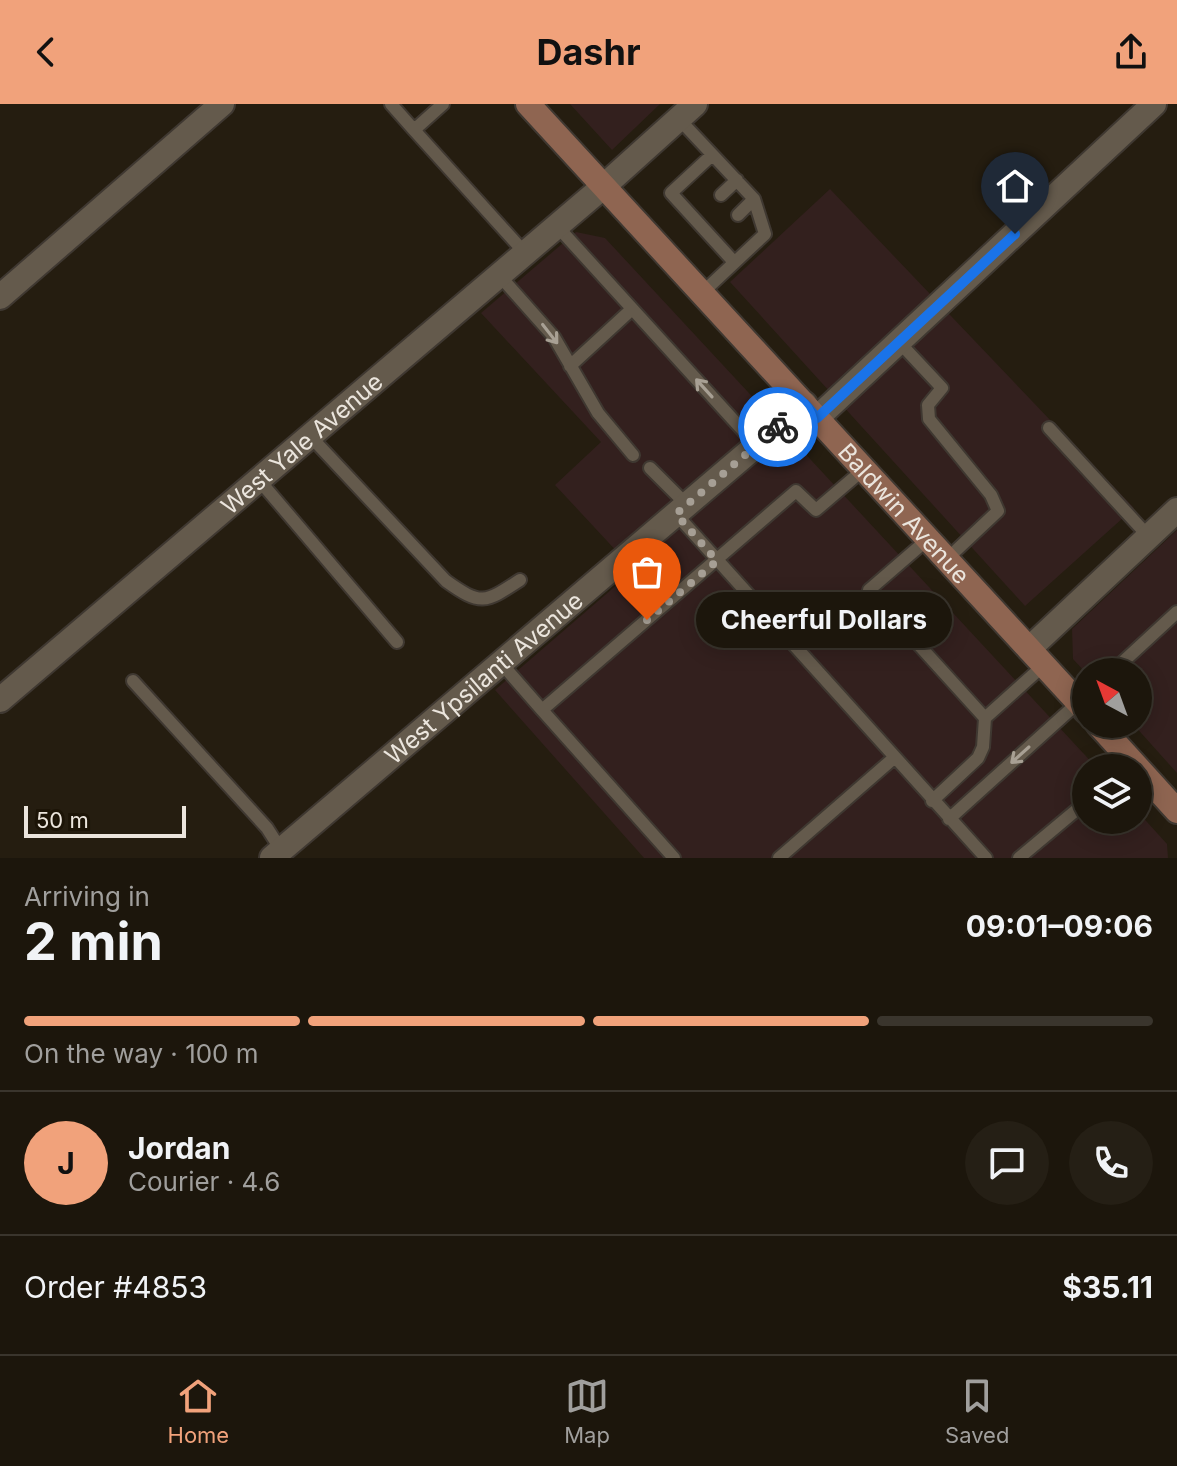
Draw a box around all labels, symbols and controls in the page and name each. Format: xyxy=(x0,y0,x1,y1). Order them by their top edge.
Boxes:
icon: back xyxy=(24,30,68,74)
text: Dashr xyxy=(536,30,641,74)
icon: share xyxy=(1109,30,1153,74)
pin xyxy=(981,152,1049,234)
icon: home xyxy=(993,164,1037,208)
one-way arrow xyxy=(541,323,558,344)
street label: West Yale Avenue xyxy=(215,367,388,520)
one-way arrow xyxy=(695,378,714,398)
courier xyxy=(738,387,818,467)
icon: bike xyxy=(756,405,800,449)
street label: Baldwin Avenue xyxy=(833,437,976,590)
pin xyxy=(613,538,681,620)
icon: bag xyxy=(625,550,669,594)
street label: West Ypsilanti Avenue xyxy=(379,585,588,770)
callout: Cheerful Dollars xyxy=(695,592,951,648)
text: Cheerful Dollars xyxy=(721,604,927,635)
north arrow xyxy=(1072,658,1152,738)
map controls xyxy=(1072,658,1152,834)
one-way arrow xyxy=(1010,745,1030,764)
button: layers xyxy=(1072,754,1152,834)
scale bar xyxy=(24,802,186,838)
text: 50 m xyxy=(36,807,89,833)
text: Arriving in xyxy=(24,881,150,912)
text: 09:01–09:06 xyxy=(966,908,1153,944)
text: 2 min xyxy=(24,910,163,973)
text: On the way · 100 m xyxy=(24,1038,259,1069)
button: chat xyxy=(965,1121,1049,1205)
button: phone xyxy=(1069,1121,1153,1205)
text: Jordan xyxy=(128,1130,230,1166)
text: J xyxy=(57,1145,75,1181)
text: Courier · 4.6 xyxy=(128,1166,280,1197)
text: Order #4853 xyxy=(24,1269,207,1305)
text: $35.11 xyxy=(1062,1269,1153,1305)
tab: Home xyxy=(168,1374,229,1448)
tab: Map xyxy=(564,1374,610,1448)
tab: Saved xyxy=(945,1374,1009,1448)

